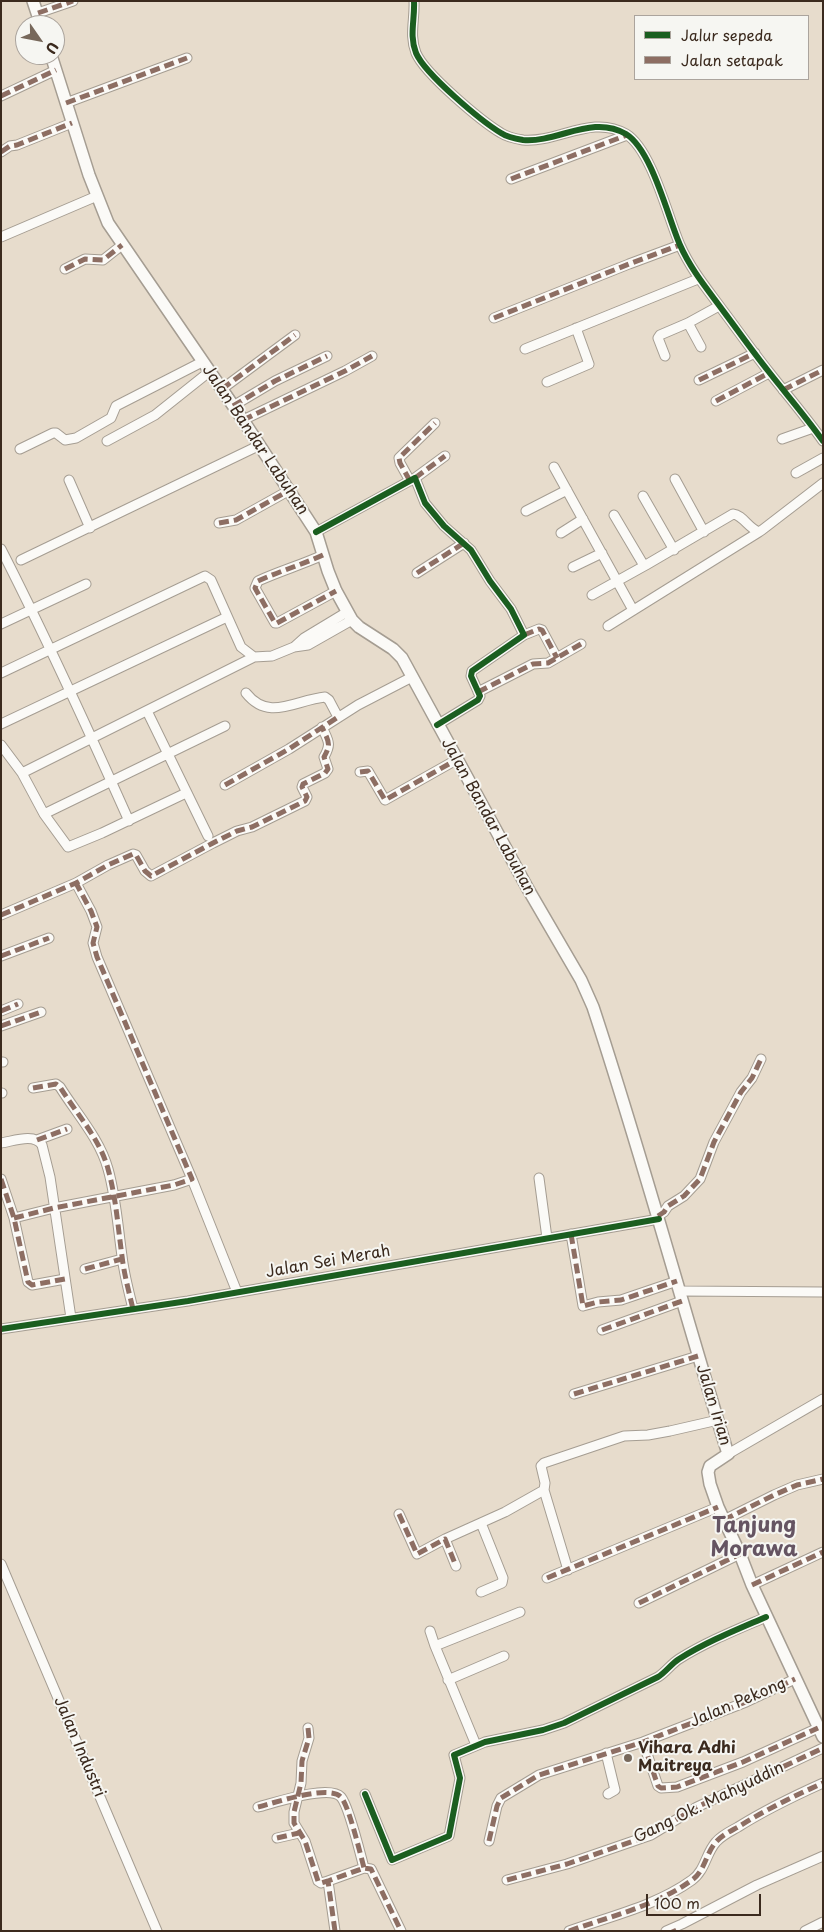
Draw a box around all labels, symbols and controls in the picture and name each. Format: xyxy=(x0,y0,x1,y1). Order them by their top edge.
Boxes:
north arrow xyxy=(15,15,65,65)
legend xyxy=(634,15,809,80)
text: Jalur sepeda xyxy=(681,23,772,46)
text: U xyxy=(40,38,64,58)
text: Jalan setapak xyxy=(681,48,783,71)
street label: Jalan Bandar Labuhan xyxy=(198,361,312,519)
street label: Jalan Bandar Labuhan xyxy=(437,735,539,899)
street label: Jalan Sei Merah xyxy=(264,1242,392,1282)
street label: Jalan Irian xyxy=(692,1362,734,1448)
district label: Tanjung Morawa xyxy=(710,1513,798,1563)
street label: Jalan Pekong xyxy=(687,1674,789,1732)
street label: Jalan Industri xyxy=(49,1694,109,1800)
place label: Vihara Adhi Maitreya xyxy=(638,1739,736,1777)
marker: Vihara Adhi Maitreya xyxy=(622,1752,634,1764)
street label: Gang Ok. Mahyuddin xyxy=(631,1758,787,1848)
scale bar xyxy=(649,1884,764,1916)
text: 100 m xyxy=(654,1891,700,1914)

